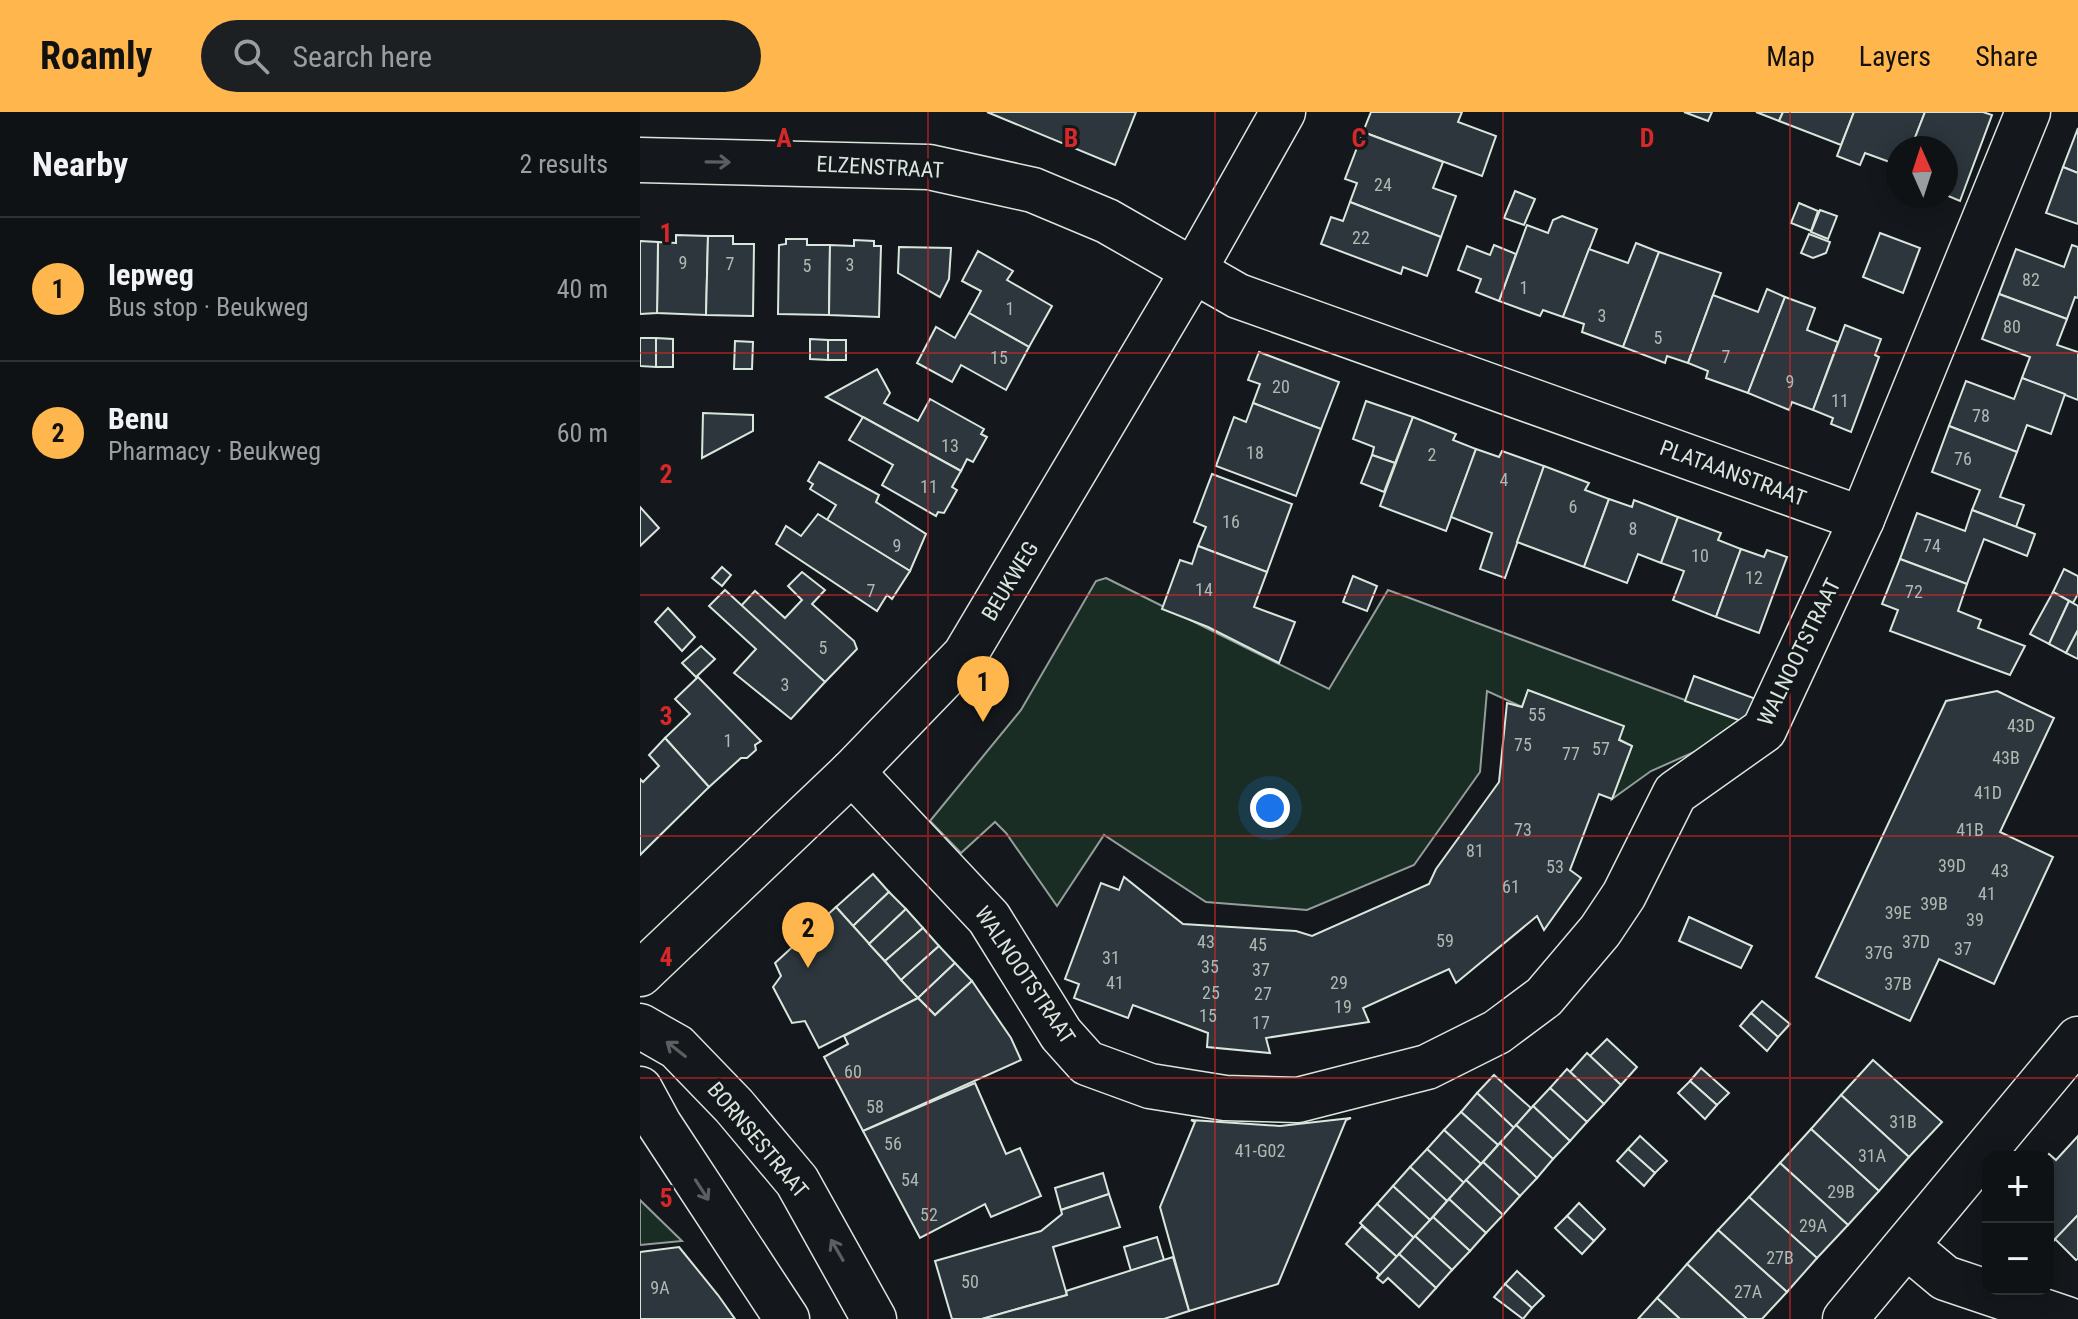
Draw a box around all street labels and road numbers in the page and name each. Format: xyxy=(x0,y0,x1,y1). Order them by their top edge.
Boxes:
street label: ELZENSTRAAT xyxy=(816,151,944,183)
street label: PLATAANSTRAAT xyxy=(1656,435,1810,511)
street label: BEUKWEG xyxy=(977,537,1043,625)
street label: WALNOOTSTRAAT xyxy=(1753,574,1845,730)
street label: WALNOOTSTRAAT xyxy=(970,901,1080,1049)
street label: BORNSESTRAAT xyxy=(703,1077,813,1203)

